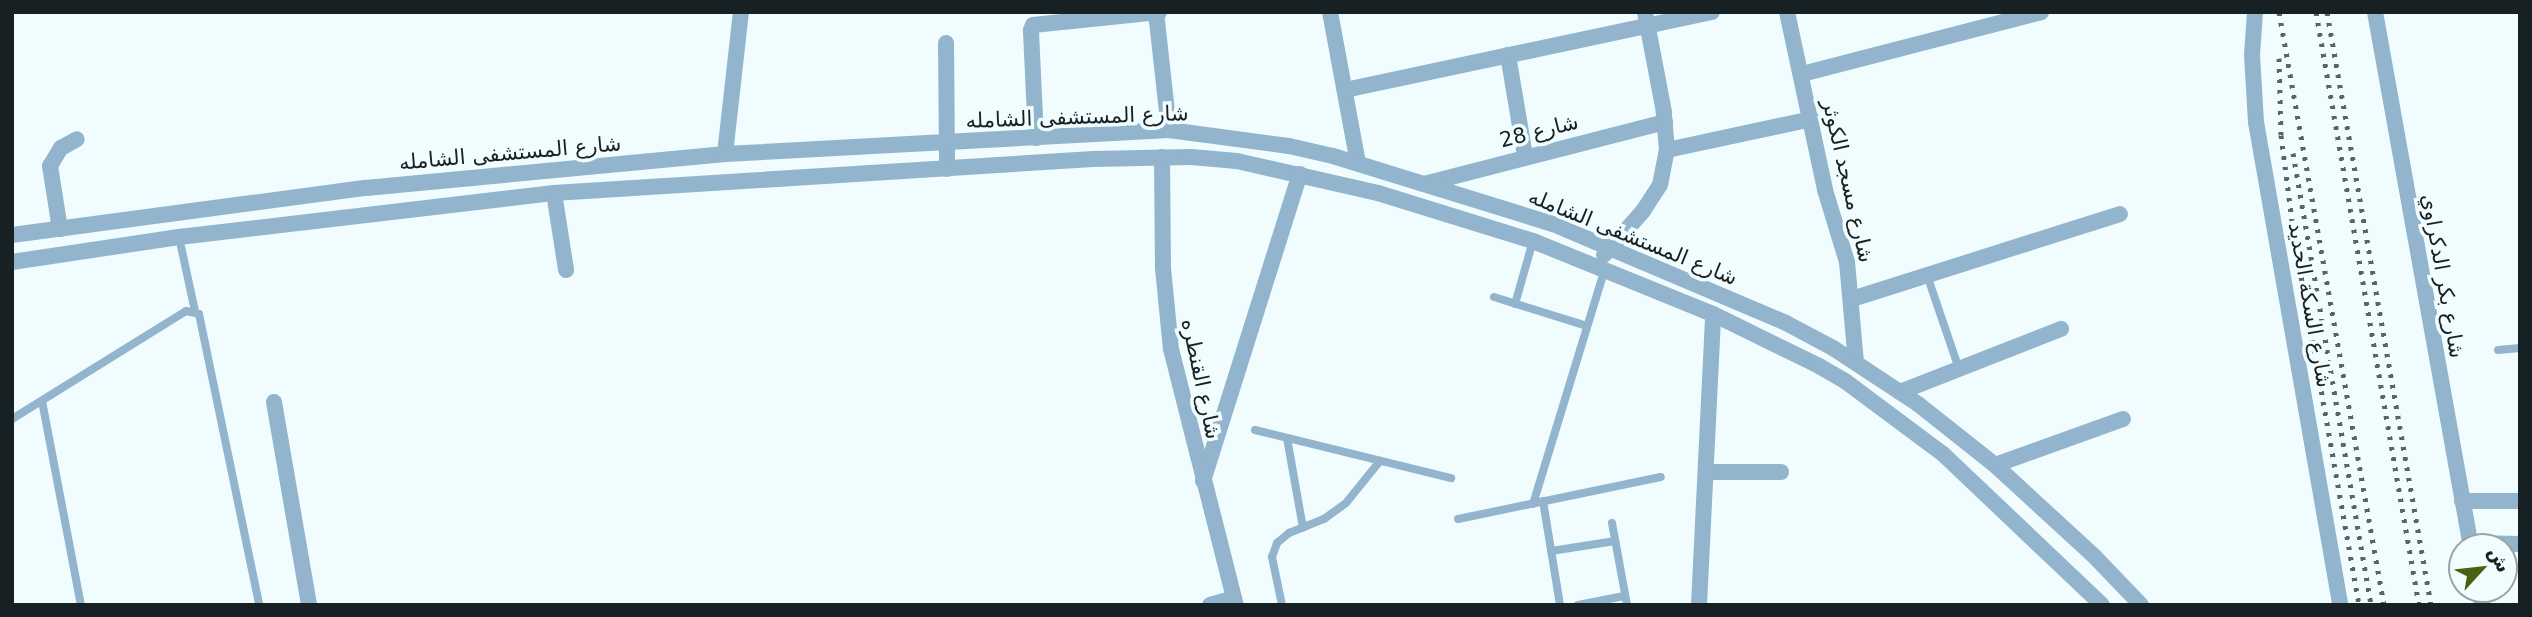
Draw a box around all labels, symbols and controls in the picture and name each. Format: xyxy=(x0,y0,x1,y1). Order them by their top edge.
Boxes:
street label: شارع مسجد الكوثر xyxy=(1817,97,1879,265)
street label: شارع المستشفى الشامله xyxy=(965,101,1189,133)
street label: شارع 28 xyxy=(1497,109,1581,153)
street label: شارع المستشفى الشامله xyxy=(398,131,622,175)
street label: شارع المستشفى الشامله xyxy=(1525,184,1741,290)
street label: شارع بكر الدكراوي xyxy=(2416,192,2470,360)
street label: شارع السكة الحديد xyxy=(2283,220,2337,390)
street label: شارع القنطره xyxy=(1176,317,1226,441)
north arrow xyxy=(2448,533,2518,603)
text: ش xyxy=(2484,543,2516,576)

